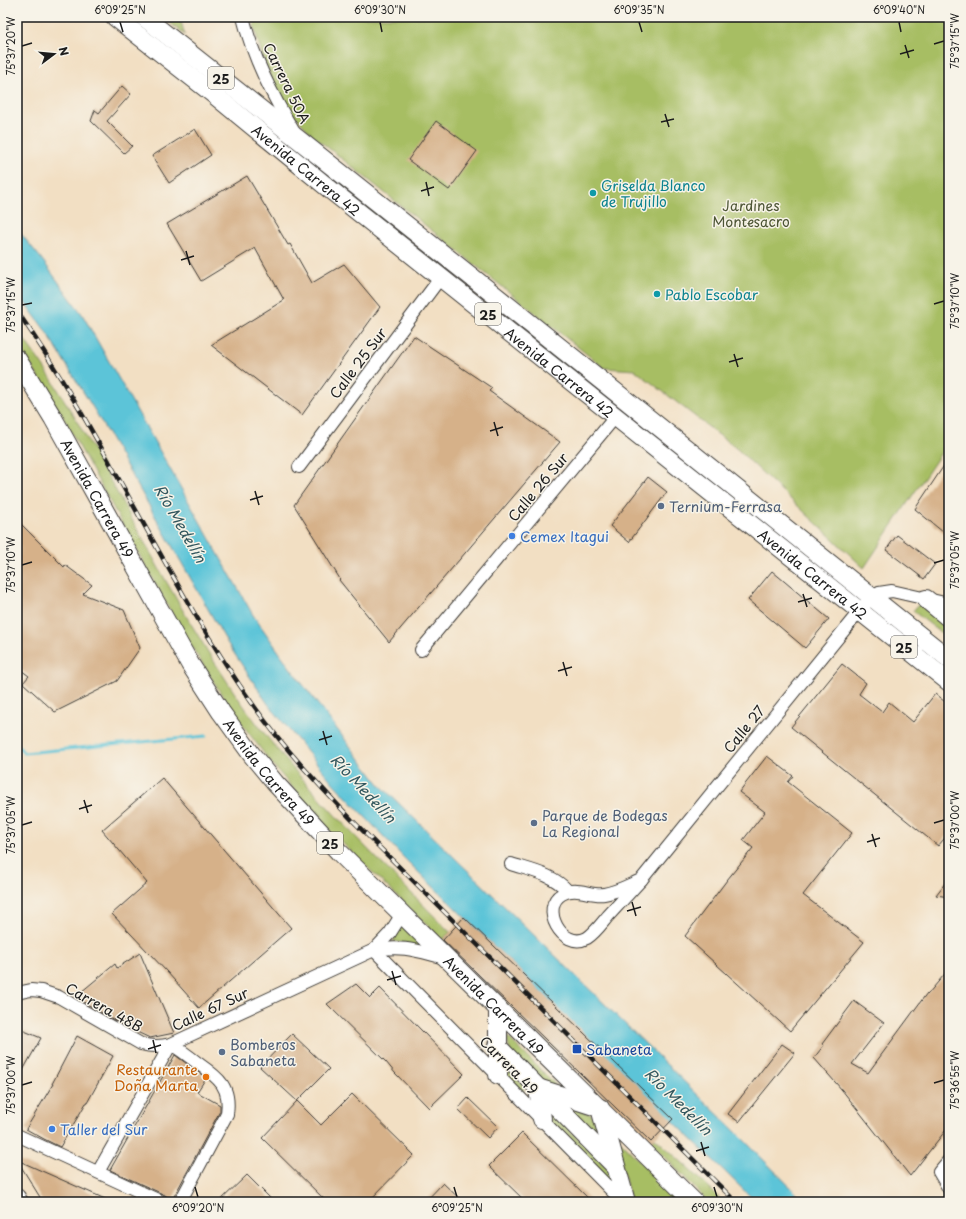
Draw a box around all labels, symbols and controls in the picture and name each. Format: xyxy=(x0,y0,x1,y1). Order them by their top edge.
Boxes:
text: 6°09'25"N xyxy=(94,2,146,17)
text: 6°09'30"N xyxy=(354,2,406,17)
text: 6°09'35"N xyxy=(613,2,665,17)
text: 6°09'40"N xyxy=(873,2,925,17)
text: 75°37'15"W xyxy=(947,13,962,69)
text: 75°37'20"W xyxy=(3,16,18,75)
north arrow xyxy=(34,34,74,74)
street label: Carrera 50A xyxy=(258,39,316,127)
text: N xyxy=(55,45,74,58)
road number: 25 xyxy=(208,67,234,89)
street label: Avenida Carrera 42 xyxy=(247,119,365,221)
place label: Griselda Blanco de Trujillo xyxy=(601,175,706,212)
marker: Griselda Blanco de Trujillo xyxy=(588,188,598,198)
park label: Jardines Montesacro xyxy=(712,195,790,232)
text: 75°37'10"W xyxy=(947,272,962,329)
text: 75°37'15"W xyxy=(3,277,18,333)
place label: Pablo Escobar xyxy=(665,284,759,305)
marker: Pablo Escobar xyxy=(652,289,662,299)
road number: 25 xyxy=(475,303,501,325)
street label: Avenida Carrera 42 xyxy=(500,322,619,422)
street label: Calle 25 Sur xyxy=(324,323,392,403)
street label: Avenida Carrera 49 xyxy=(56,435,139,562)
street label: Calle 26 Sur xyxy=(503,448,573,526)
water label: Río Medellín xyxy=(149,480,213,567)
place label: Ternium-Ferrasa xyxy=(669,496,782,517)
marker: Ternium-Ferrasa xyxy=(656,501,666,511)
street label: Avenida Carrera 42 xyxy=(754,524,872,624)
place label: Cemex Itagui xyxy=(520,526,609,547)
text: 75°37'05"W xyxy=(947,530,962,589)
marker: Cemex Itagui xyxy=(507,531,517,541)
text: 75°37'10"W xyxy=(3,536,18,593)
road number: 25 xyxy=(891,636,917,658)
street label: Calle 27 xyxy=(718,701,770,757)
street label: Avenida Carrera 49 xyxy=(218,714,320,830)
water label: Río Medellín xyxy=(326,748,403,828)
text: 75°37'00"W xyxy=(947,790,962,849)
text: 75°37'05"W xyxy=(3,795,18,854)
place label: Parque de Bodegas La Regional xyxy=(542,805,668,842)
marker: Parque de Bodegas La Regional xyxy=(529,818,539,828)
road number: 25 xyxy=(317,832,343,854)
street label: Avenida Carrera 49 xyxy=(439,950,549,1059)
street label: Carrera 48B xyxy=(62,977,146,1037)
street label: Calle 67 Sur xyxy=(168,982,252,1036)
street label: Carrera 49 xyxy=(475,1031,543,1099)
place label: Bomberos Sabaneta xyxy=(230,1034,296,1071)
place label: Sabaneta xyxy=(586,1039,652,1060)
marker: Sabaneta xyxy=(571,1043,583,1055)
marker: Bomberos Sabaneta xyxy=(217,1047,227,1057)
text: 75°36'55"W xyxy=(947,1050,962,1109)
text: 75°37'00"W xyxy=(3,1055,18,1114)
place label: Restaurante Doña Marta xyxy=(114,1059,198,1096)
water label: Río Medellín xyxy=(640,1062,718,1140)
marker: Restaurante Doña Marta xyxy=(201,1072,211,1082)
place label: Taller del Sur xyxy=(60,1119,148,1140)
marker: Taller del Sur xyxy=(47,1124,57,1134)
text: 6°09'20"N xyxy=(172,1200,224,1215)
text: 6°09'25"N xyxy=(431,1200,483,1215)
text: 6°09'30"N xyxy=(691,1200,743,1215)

